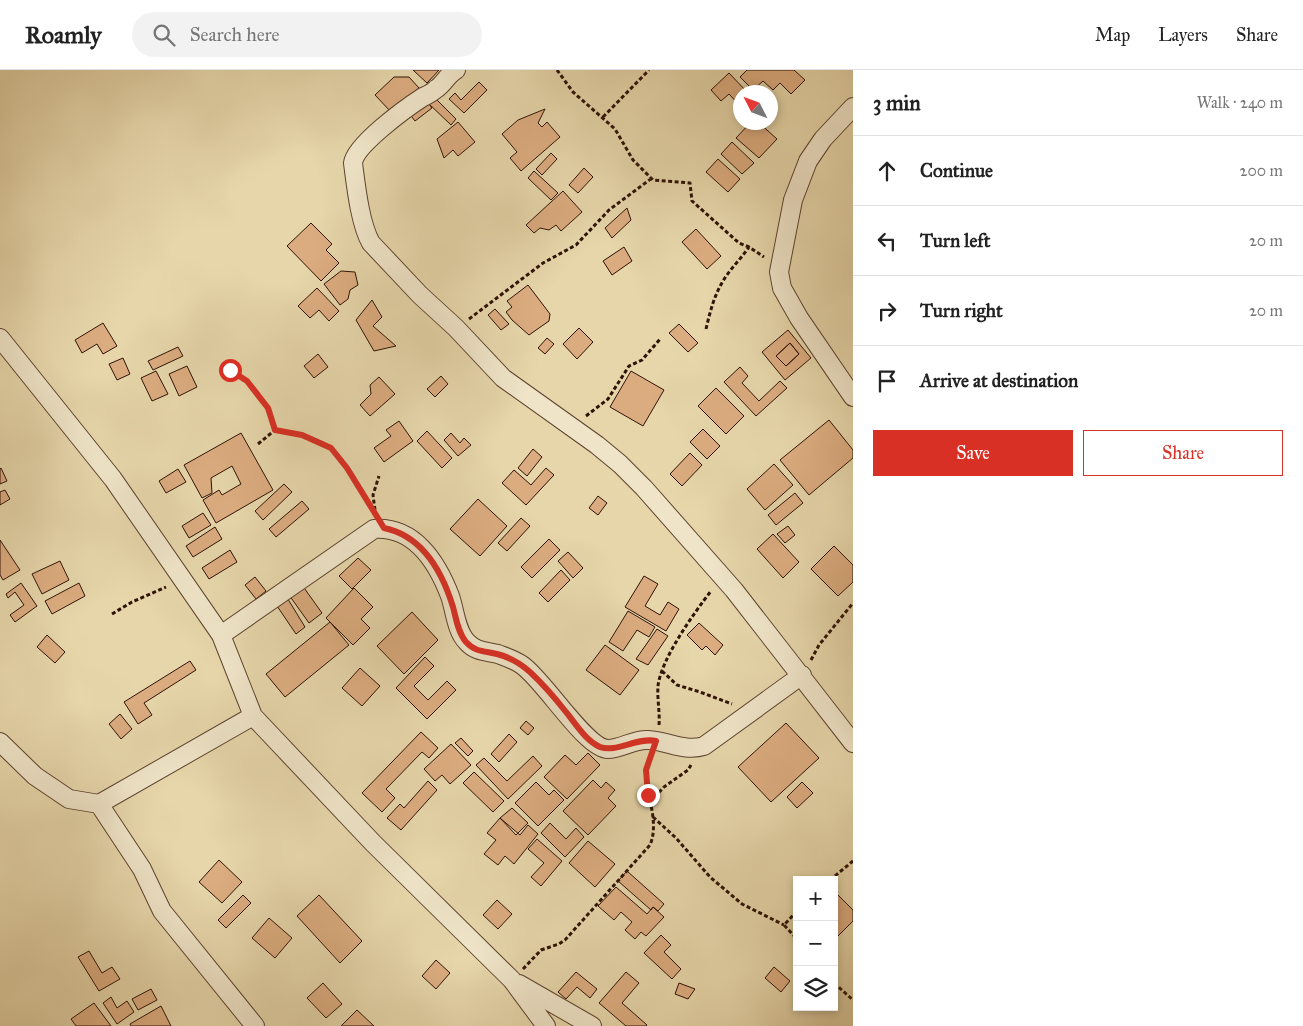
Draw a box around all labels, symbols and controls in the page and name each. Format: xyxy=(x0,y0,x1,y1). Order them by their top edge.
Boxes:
search box xyxy=(132,12,482,57)
text: Roamly xyxy=(25,20,102,50)
icon: search xyxy=(150,21,178,49)
text: Search here xyxy=(190,23,280,46)
text: Map xyxy=(1095,24,1130,46)
text: Layers xyxy=(1158,24,1208,46)
text: Share xyxy=(1236,24,1278,46)
north arrow xyxy=(733,85,778,130)
text: 3 min xyxy=(873,90,921,116)
text: Walk · 240 m xyxy=(1197,93,1283,112)
icon: ahead xyxy=(873,157,901,185)
text: Continue xyxy=(920,159,993,182)
text: 200 m xyxy=(1240,161,1283,180)
icon: left xyxy=(873,227,901,255)
text: Turn left xyxy=(920,229,990,252)
text: 20 m xyxy=(1249,231,1283,250)
icon: right xyxy=(873,297,901,325)
text: Turn right xyxy=(920,299,1003,322)
text: 20 m xyxy=(1249,301,1283,320)
route start xyxy=(219,359,242,382)
icon: arrive xyxy=(873,367,901,395)
text: Arrive at destination xyxy=(920,369,1078,392)
button: Save xyxy=(873,430,1073,476)
button: Share xyxy=(1083,430,1283,476)
route end xyxy=(637,784,660,807)
map controls xyxy=(793,876,838,1011)
button: + xyxy=(793,876,838,921)
button: − xyxy=(793,921,838,966)
button: layers xyxy=(793,966,838,1011)

